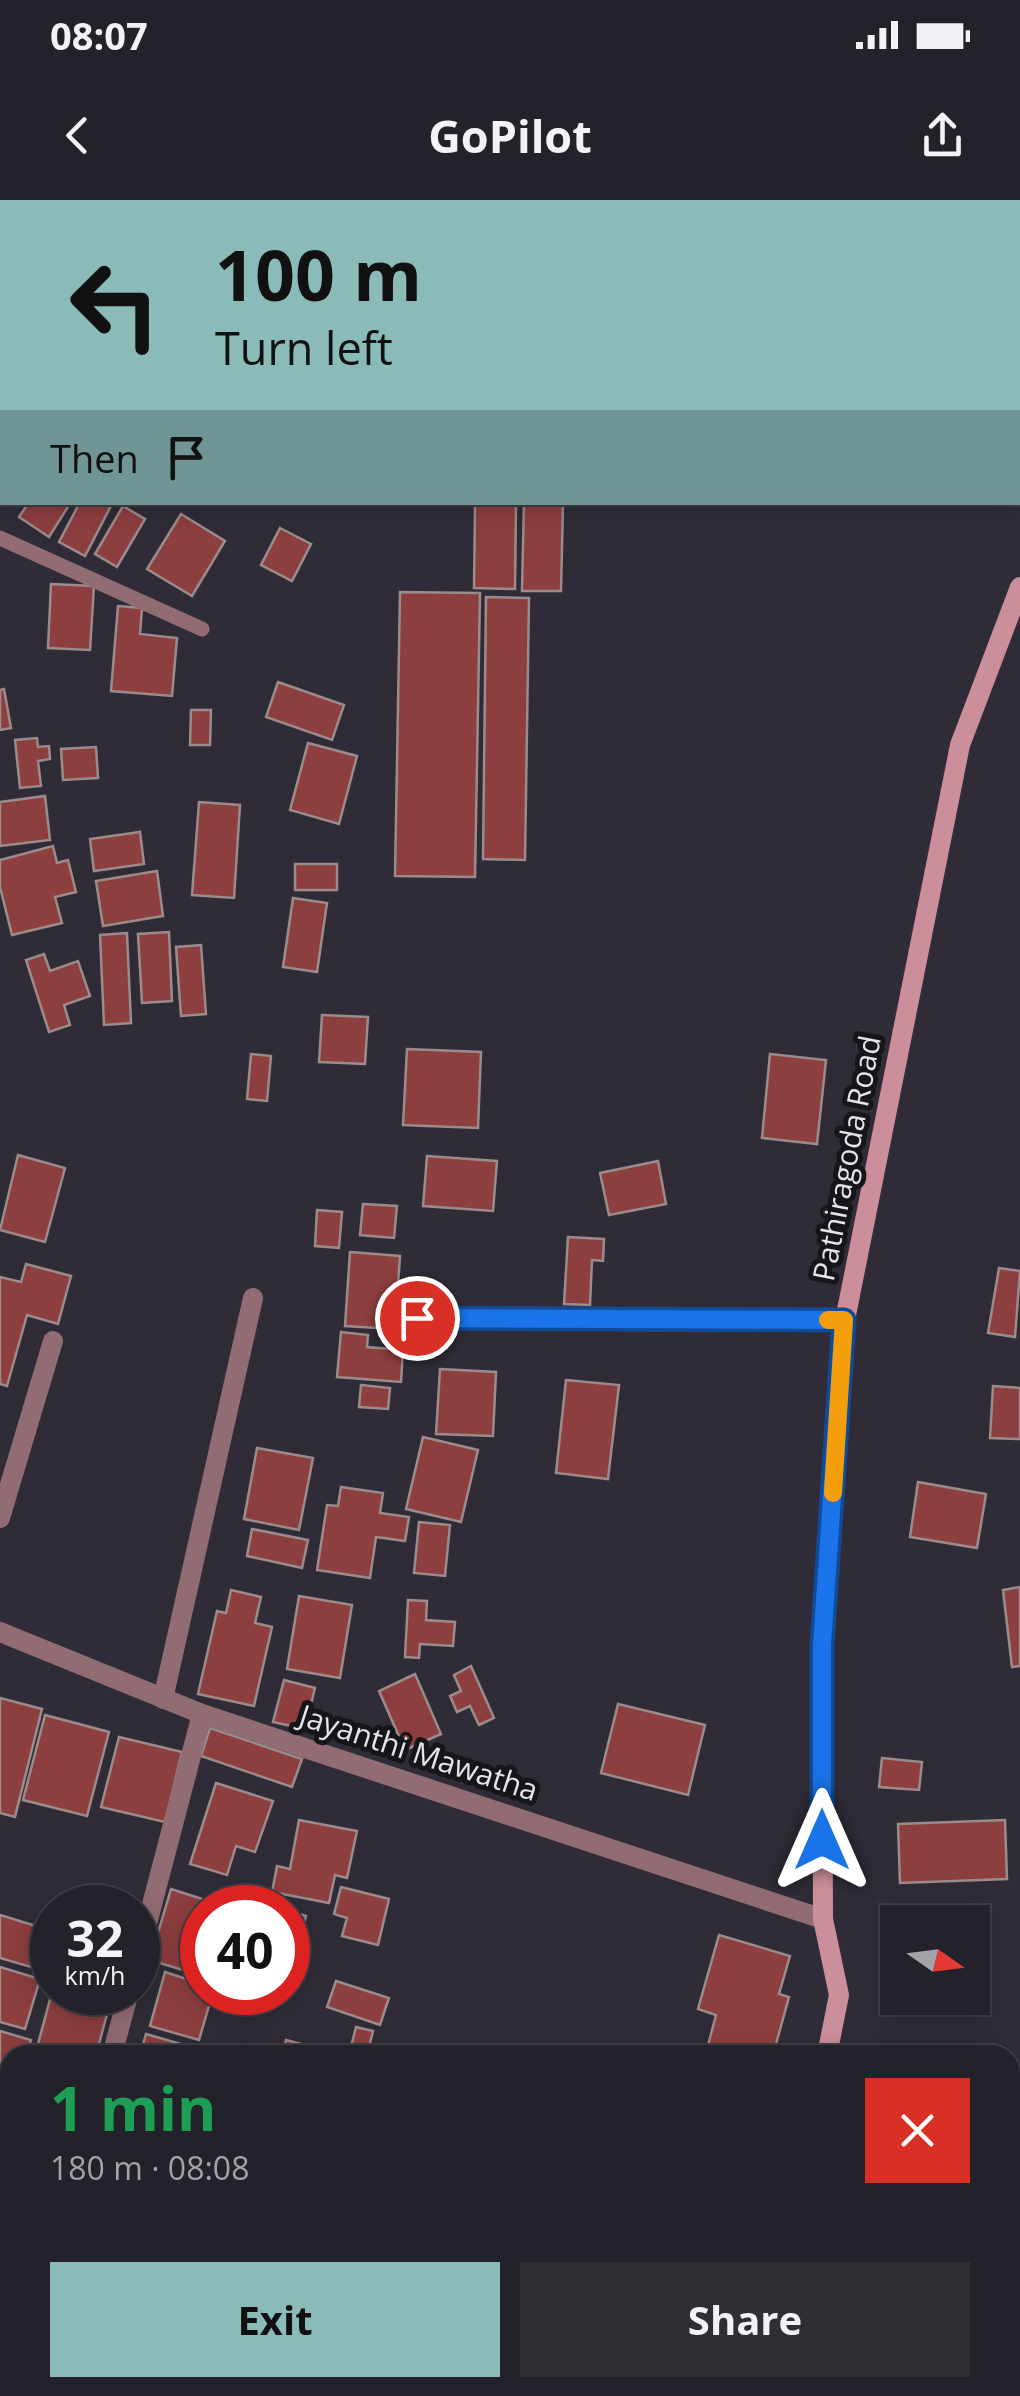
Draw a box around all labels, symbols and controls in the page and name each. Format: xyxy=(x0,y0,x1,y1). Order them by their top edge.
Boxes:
text: 08:07 xyxy=(50,9,148,61)
text: GoPilot xyxy=(428,105,592,166)
icon: back xyxy=(50,108,105,163)
icon: share xyxy=(915,108,970,163)
text: 100 m xyxy=(215,226,422,322)
icon: left xyxy=(50,240,180,370)
text: Turn left xyxy=(215,317,393,378)
icon: arrive xyxy=(159,430,214,485)
text: Then xyxy=(50,432,139,484)
street label: Pathiragoda Road xyxy=(802,1032,890,1284)
pin xyxy=(375,1276,460,1361)
icon: arrive xyxy=(390,1291,445,1346)
street label: Jayanthi Mawatha xyxy=(292,1693,544,1810)
position arrow xyxy=(770,1788,874,1892)
speed limit sign: 40 xyxy=(180,1885,310,2015)
text: 32 xyxy=(66,1904,124,1972)
north arrow xyxy=(880,1905,990,2015)
map controls xyxy=(880,1905,990,2015)
text: km/h xyxy=(65,1958,125,1992)
text: 1 min xyxy=(50,2067,217,2149)
button: close xyxy=(865,2078,970,2183)
text: 180 m · 08:08 xyxy=(50,2146,249,2189)
button: Exit xyxy=(50,2262,500,2377)
button: Share xyxy=(520,2262,970,2377)

